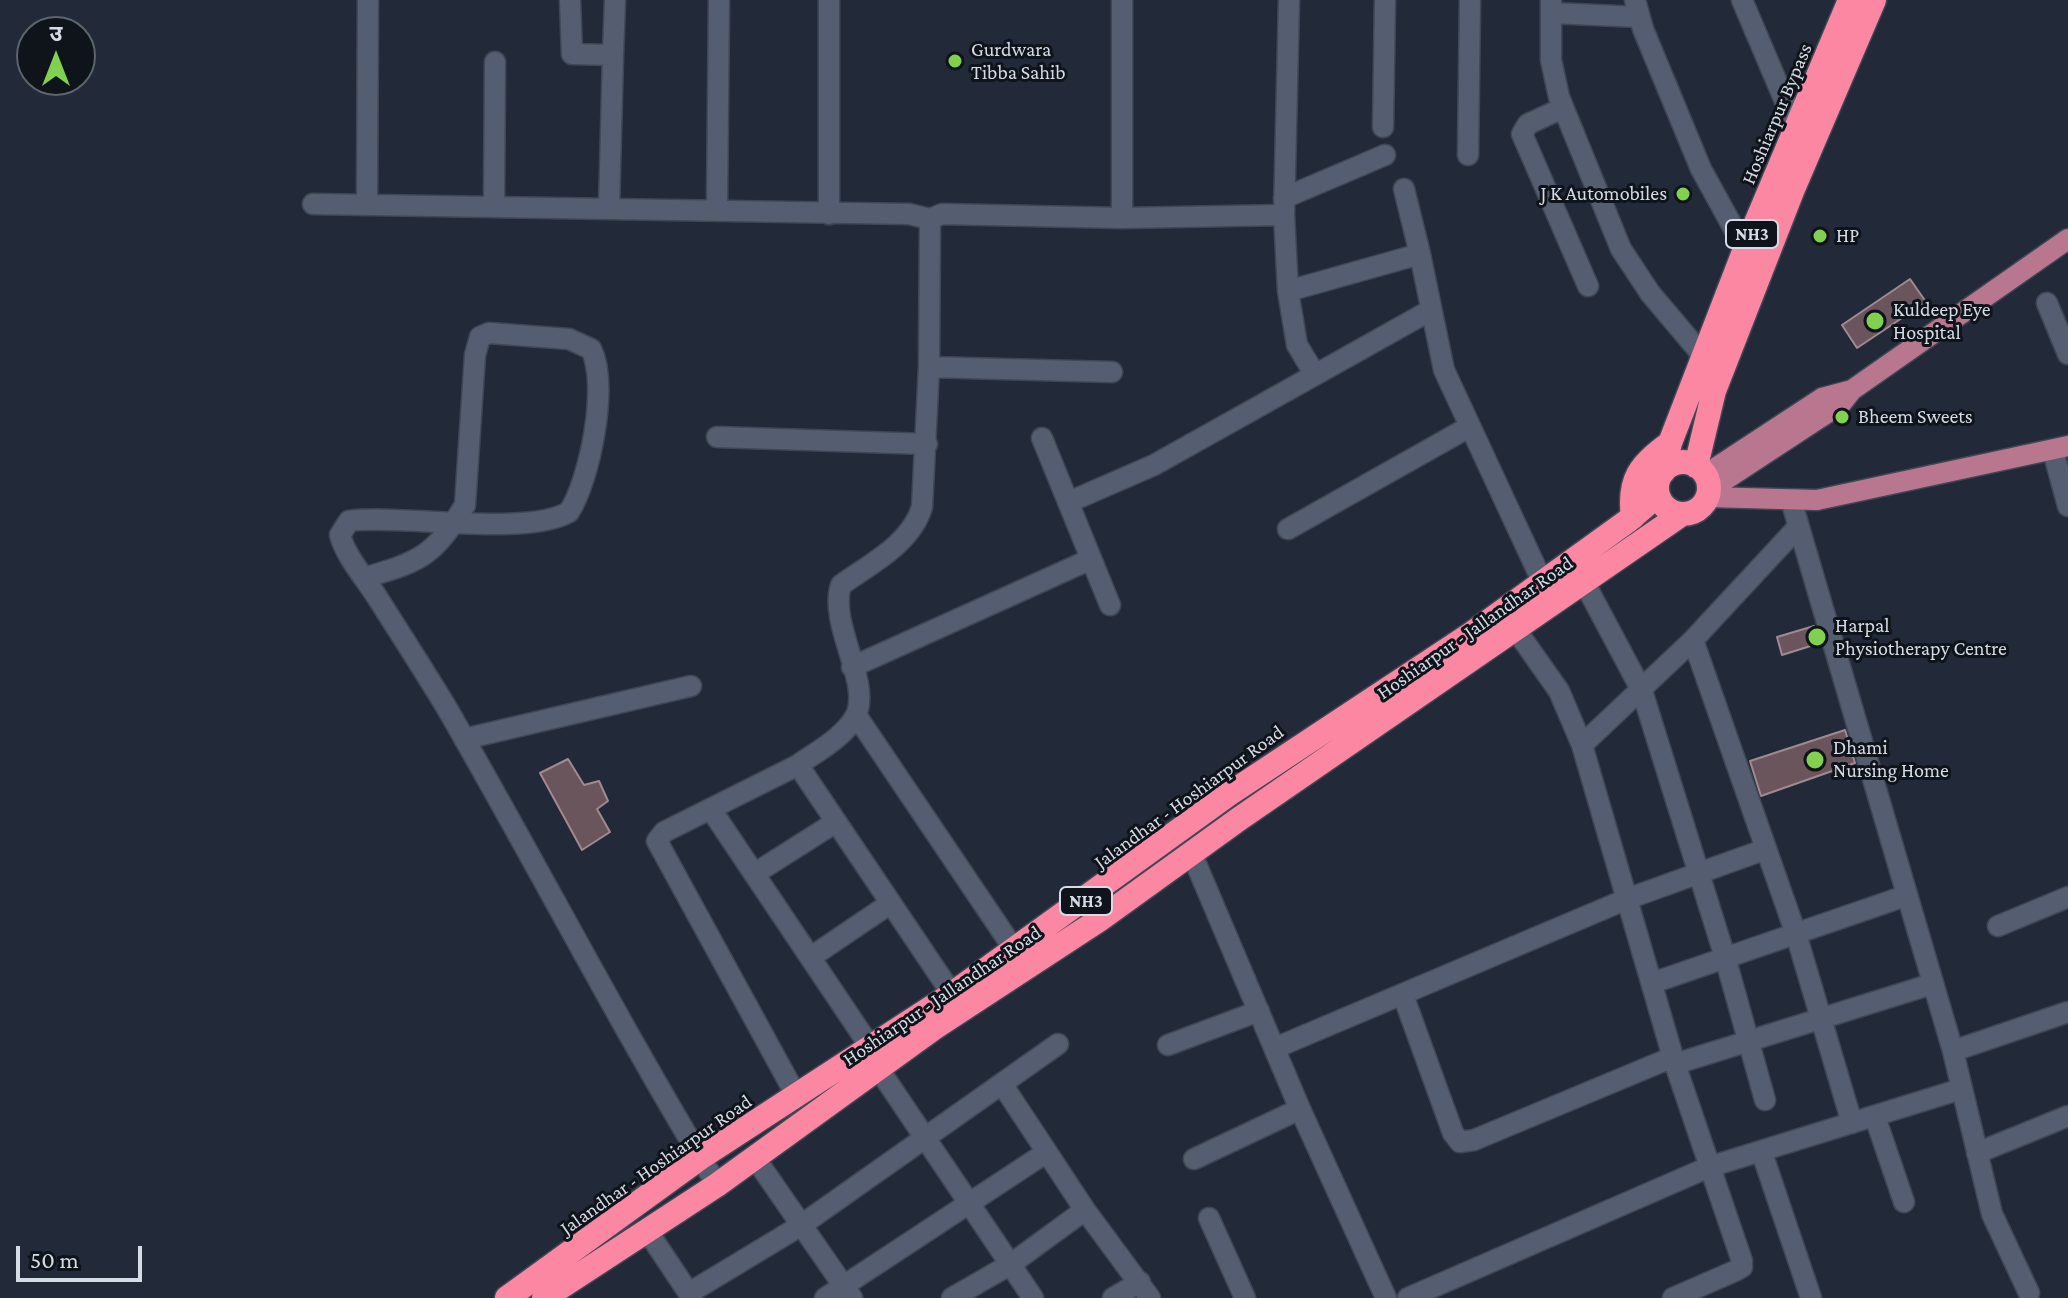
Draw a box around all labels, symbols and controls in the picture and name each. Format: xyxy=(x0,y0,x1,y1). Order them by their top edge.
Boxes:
north arrow xyxy=(16,16,96,96)
text: उ xyxy=(50,21,62,46)
place label: Gurdwara Tibba Sahib xyxy=(971,38,1066,85)
street label: Hoshiarpur Bypass xyxy=(1736,40,1818,188)
marker: Gurdwara Tibba Sahib xyxy=(946,52,964,70)
place label: J K Automobiles xyxy=(1540,182,1667,206)
marker: J K Automobiles xyxy=(1674,185,1692,203)
road number: NH3 xyxy=(1726,220,1778,248)
place label: HP xyxy=(1836,224,1859,248)
marker: HP xyxy=(1811,227,1829,245)
place label: Kuldeep Eye Hospital xyxy=(1893,298,1991,345)
marker: Kuldeep Eye Hospital xyxy=(1864,310,1886,332)
place label: Bheem Sweets xyxy=(1858,405,1973,429)
marker: Bheem Sweets xyxy=(1833,408,1851,426)
street label: Hoshiarpur - Jallandhar Road xyxy=(1372,551,1578,705)
place label: Harpal Physiotherapy Centre xyxy=(1835,614,2007,661)
marker: Harpal Physiotherapy Centre xyxy=(1806,626,1828,648)
street label: Jalandhar - Hoshiarpur Road xyxy=(1089,720,1289,874)
place label: Dhami Nursing Home xyxy=(1833,736,1949,783)
marker: Dhami Nursing Home xyxy=(1804,749,1826,771)
road number: NH3 xyxy=(1060,887,1112,915)
street label: Hoshiarpur - Jallandhar Road xyxy=(838,921,1046,1071)
street label: Jalandhar - Hoshiarpur Road xyxy=(555,1090,757,1240)
scale bar xyxy=(20,1230,146,1280)
text: 50 m xyxy=(30,1246,79,1273)

